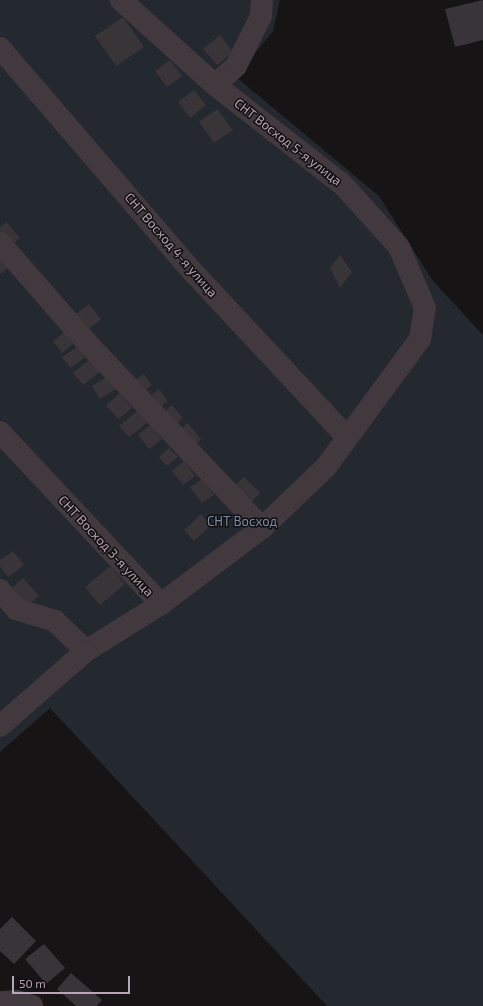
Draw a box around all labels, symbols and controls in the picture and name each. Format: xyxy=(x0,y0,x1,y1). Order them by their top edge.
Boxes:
street label: СНТ Восход 5-я улица xyxy=(231,95,345,189)
street label: СНТ Восход 4-я улица xyxy=(121,190,221,300)
street label: СНТ Восход 3-я улица xyxy=(55,492,157,600)
park label: СНТ Восход xyxy=(207,513,277,529)
scale bar xyxy=(14,968,132,994)
text: 50 m xyxy=(19,976,46,990)

